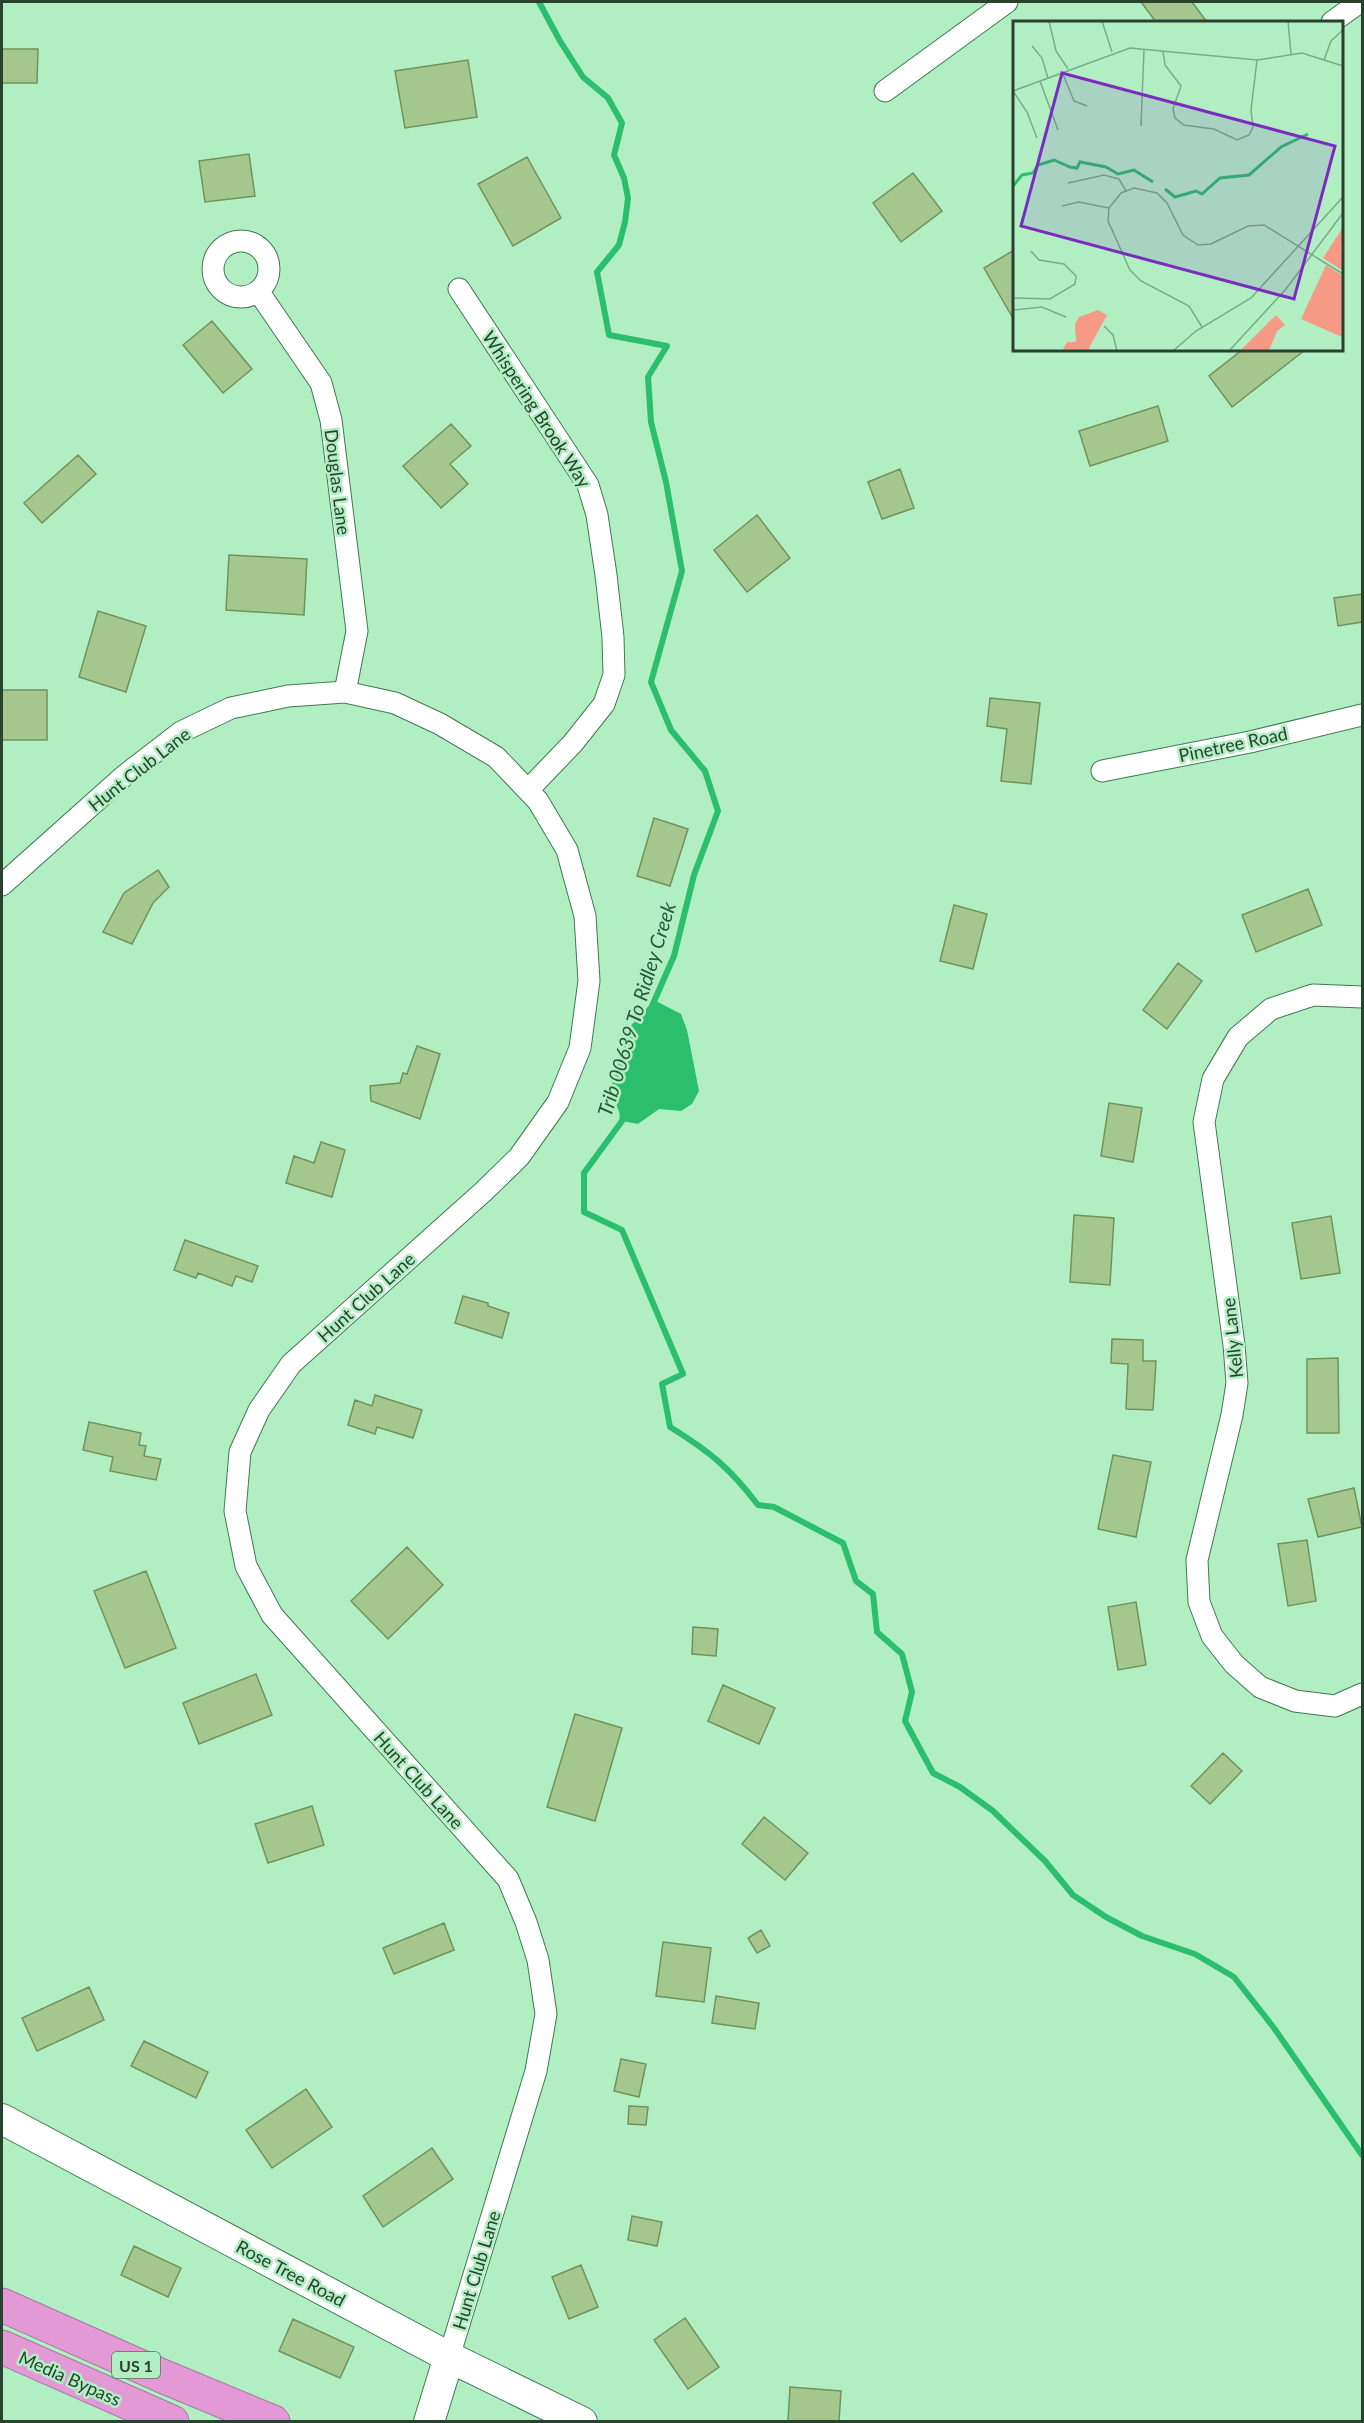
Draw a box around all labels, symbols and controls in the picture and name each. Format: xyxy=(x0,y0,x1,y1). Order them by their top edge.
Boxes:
inset map xyxy=(1013,21,1343,351)
street label: Whispering Brook Way xyxy=(478,327,596,492)
street label: Douglas Lane xyxy=(321,428,355,536)
street label: Hunt Club Lane xyxy=(84,722,194,816)
street label: Pinetree Road xyxy=(1177,722,1289,766)
water label: Trib 00639 To Ridley Creek xyxy=(592,899,680,1119)
street label: Hunt Club Lane xyxy=(313,1248,419,1346)
street label: Kelly Lane xyxy=(1217,1297,1247,1379)
street label: Hunt Club Lane xyxy=(370,1727,468,1833)
street label: Hunt Club Lane xyxy=(447,2208,505,2332)
street label: Rose Tree Road xyxy=(233,2235,349,2311)
street label: Media Bypass xyxy=(16,2346,125,2410)
road number: US 1 xyxy=(112,2352,160,2378)

